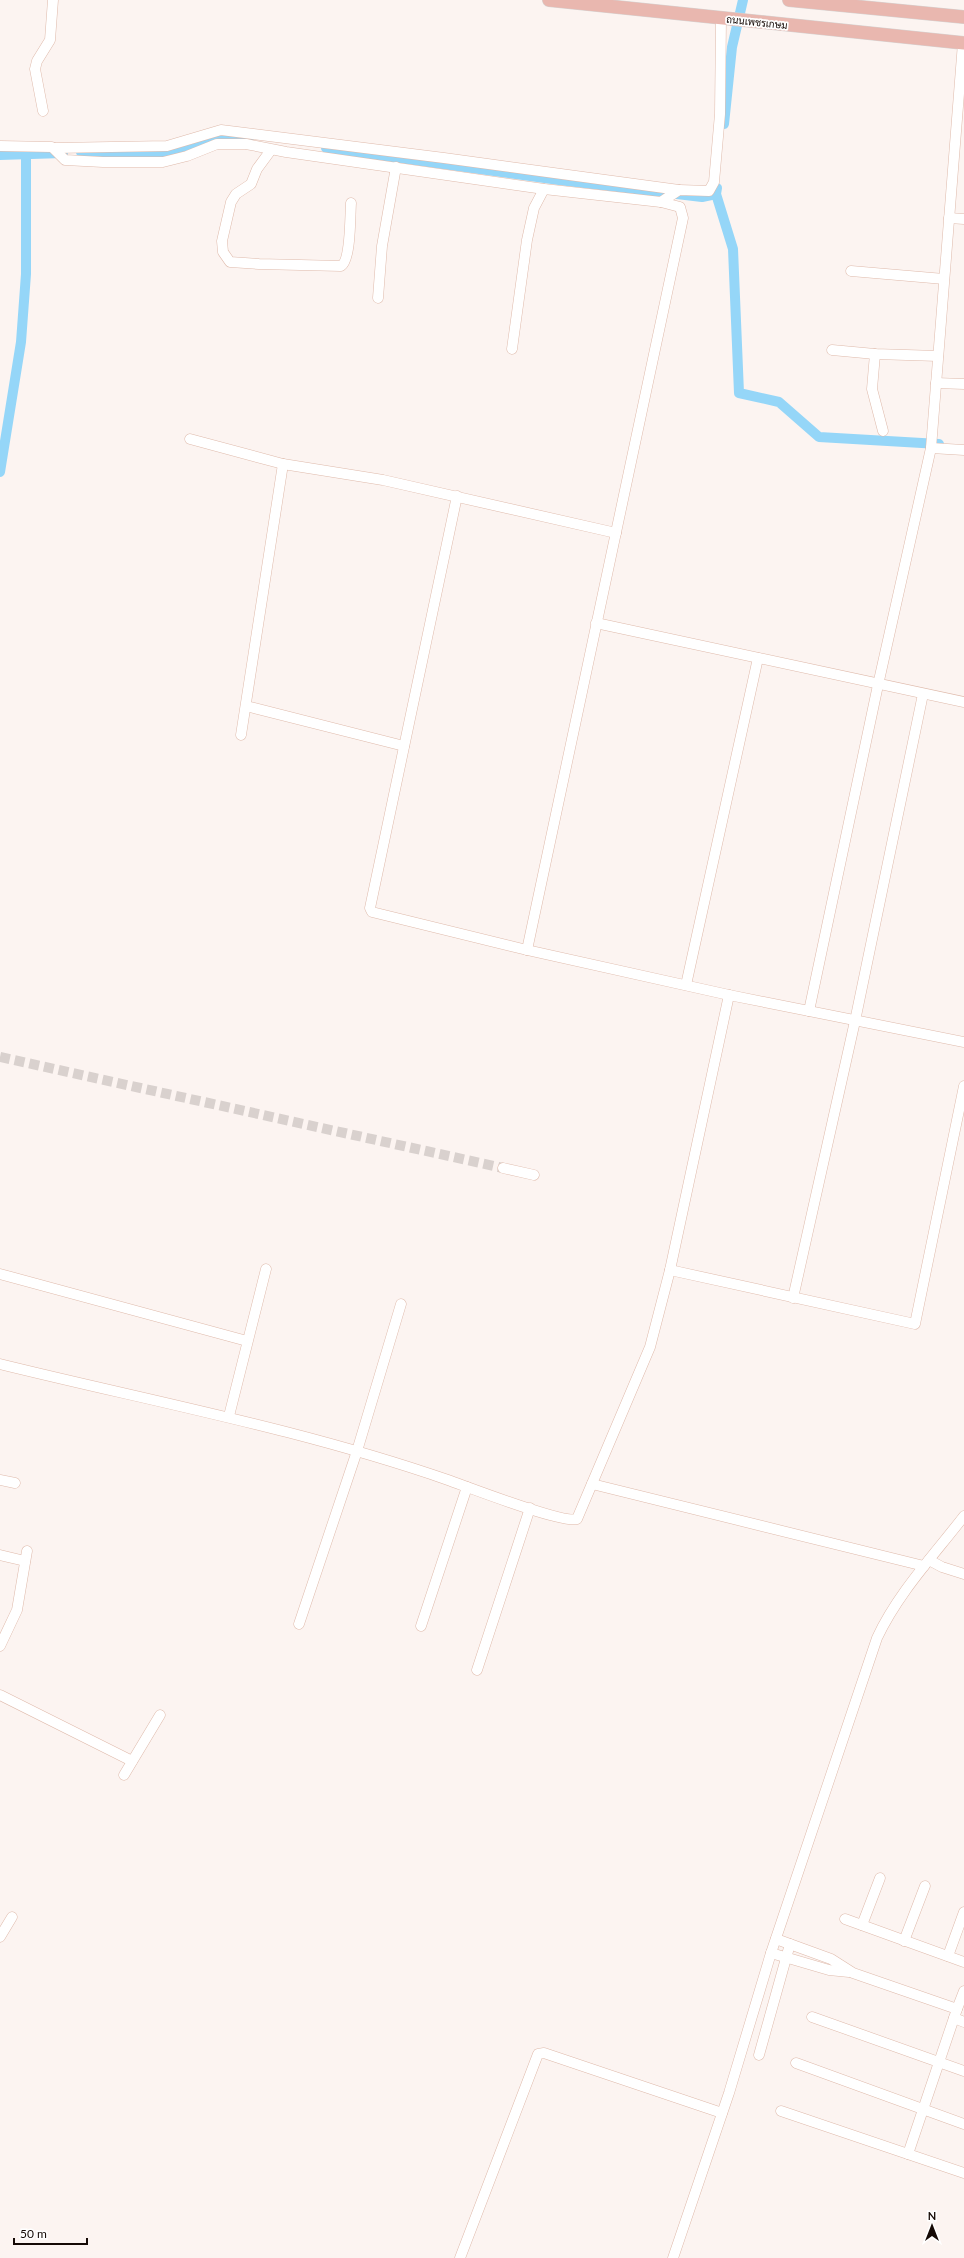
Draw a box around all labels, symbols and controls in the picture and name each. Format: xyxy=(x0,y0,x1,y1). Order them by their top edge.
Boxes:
street label: ถนนเพชรเกษม xyxy=(726,13,788,31)
north arrow xyxy=(912,2206,952,2246)
text: N xyxy=(928,2209,936,2222)
scale bar xyxy=(14,2220,87,2246)
text: 50 m xyxy=(20,2226,47,2241)

